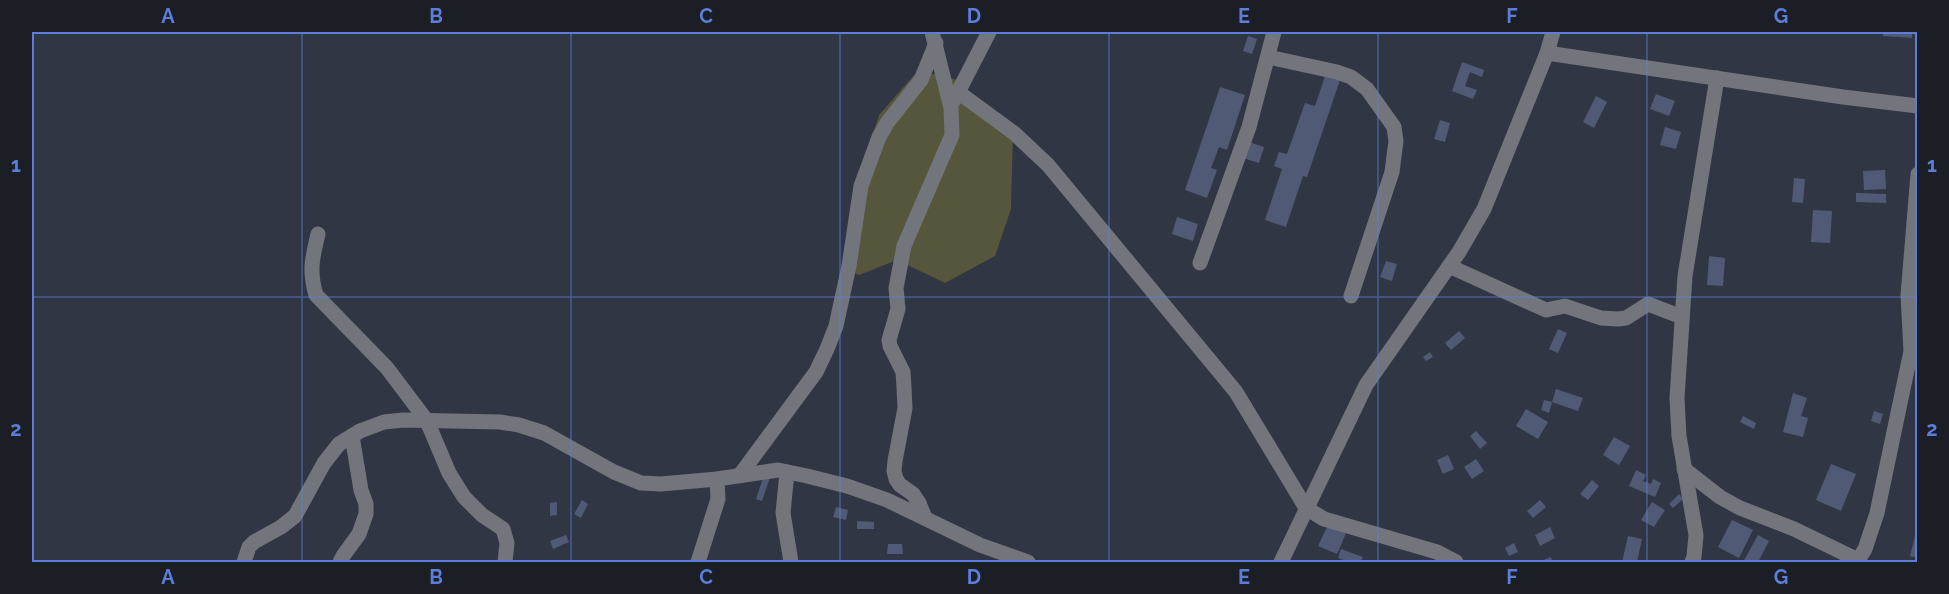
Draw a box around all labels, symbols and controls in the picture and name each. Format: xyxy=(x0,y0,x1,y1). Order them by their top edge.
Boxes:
text: A xyxy=(161,4,175,28)
text: B xyxy=(429,4,443,28)
text: C xyxy=(699,4,713,28)
text: D xyxy=(967,4,981,28)
text: E xyxy=(1238,4,1250,28)
text: F xyxy=(1506,4,1518,28)
text: G xyxy=(1774,4,1788,28)
text: 1 xyxy=(11,153,21,177)
text: 1 xyxy=(1927,153,1937,177)
text: 2 xyxy=(10,417,22,441)
text: 2 xyxy=(1926,417,1938,441)
text: A xyxy=(161,565,175,589)
text: B xyxy=(429,565,443,589)
text: C xyxy=(699,565,713,589)
text: D xyxy=(967,565,981,589)
text: E xyxy=(1238,565,1250,589)
text: F xyxy=(1506,565,1518,589)
text: G xyxy=(1774,565,1788,589)

